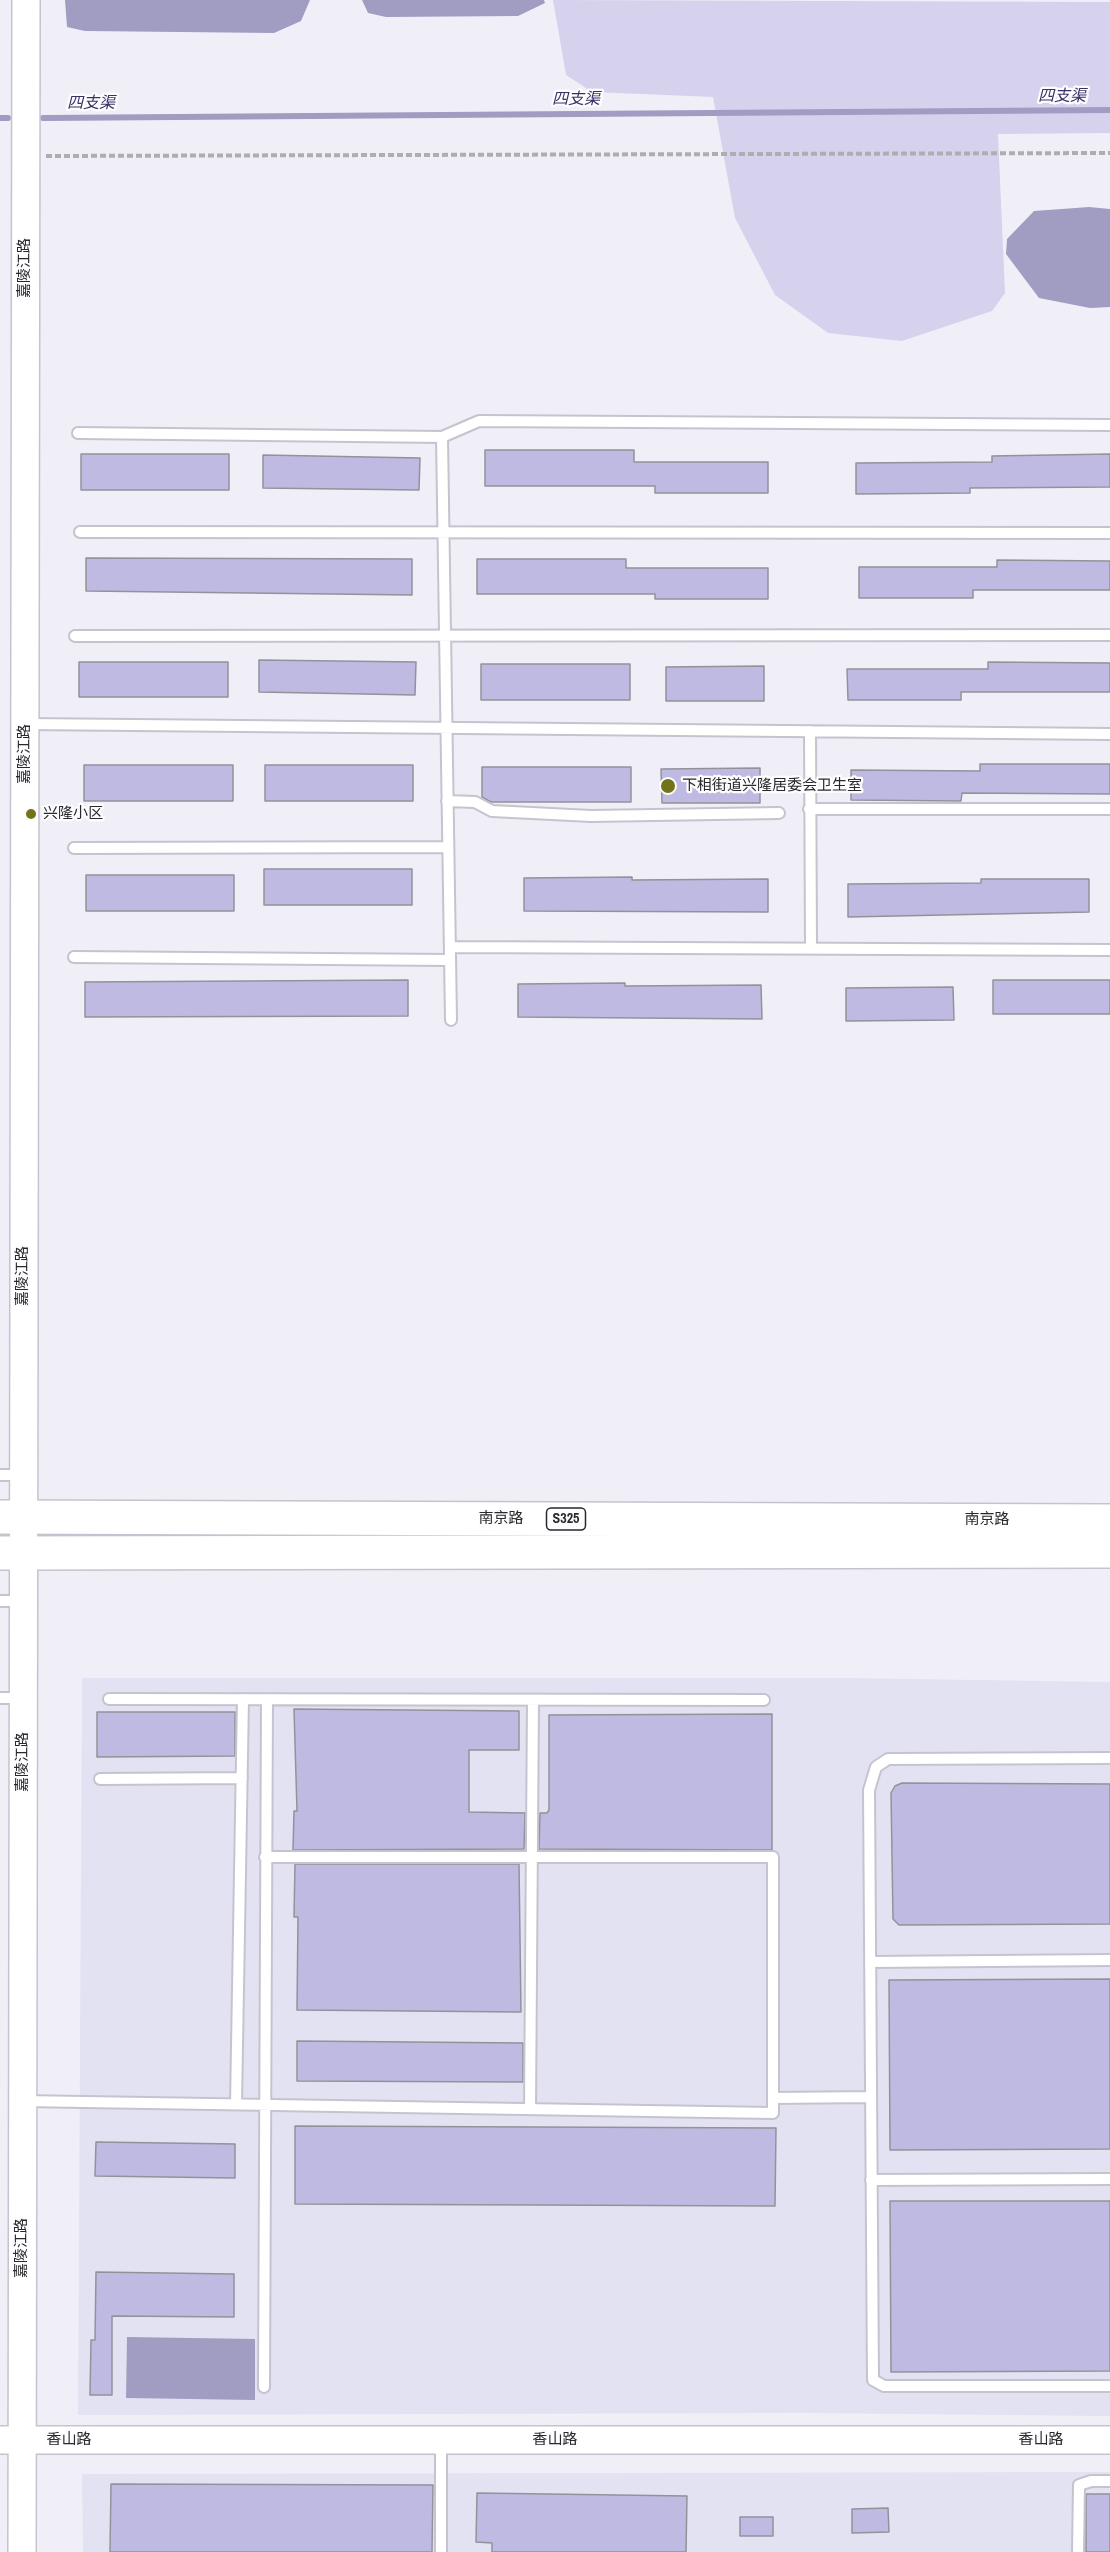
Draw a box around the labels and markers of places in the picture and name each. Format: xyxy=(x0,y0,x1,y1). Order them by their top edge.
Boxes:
marker: 下相街道兴隆居委会卫生室 xyxy=(659,777,677,795)
place label: 下相街道兴隆居委会卫生室 xyxy=(682,777,862,795)
place label: 兴隆小区 xyxy=(43,805,103,823)
marker: 兴隆小区 xyxy=(24,807,38,821)

